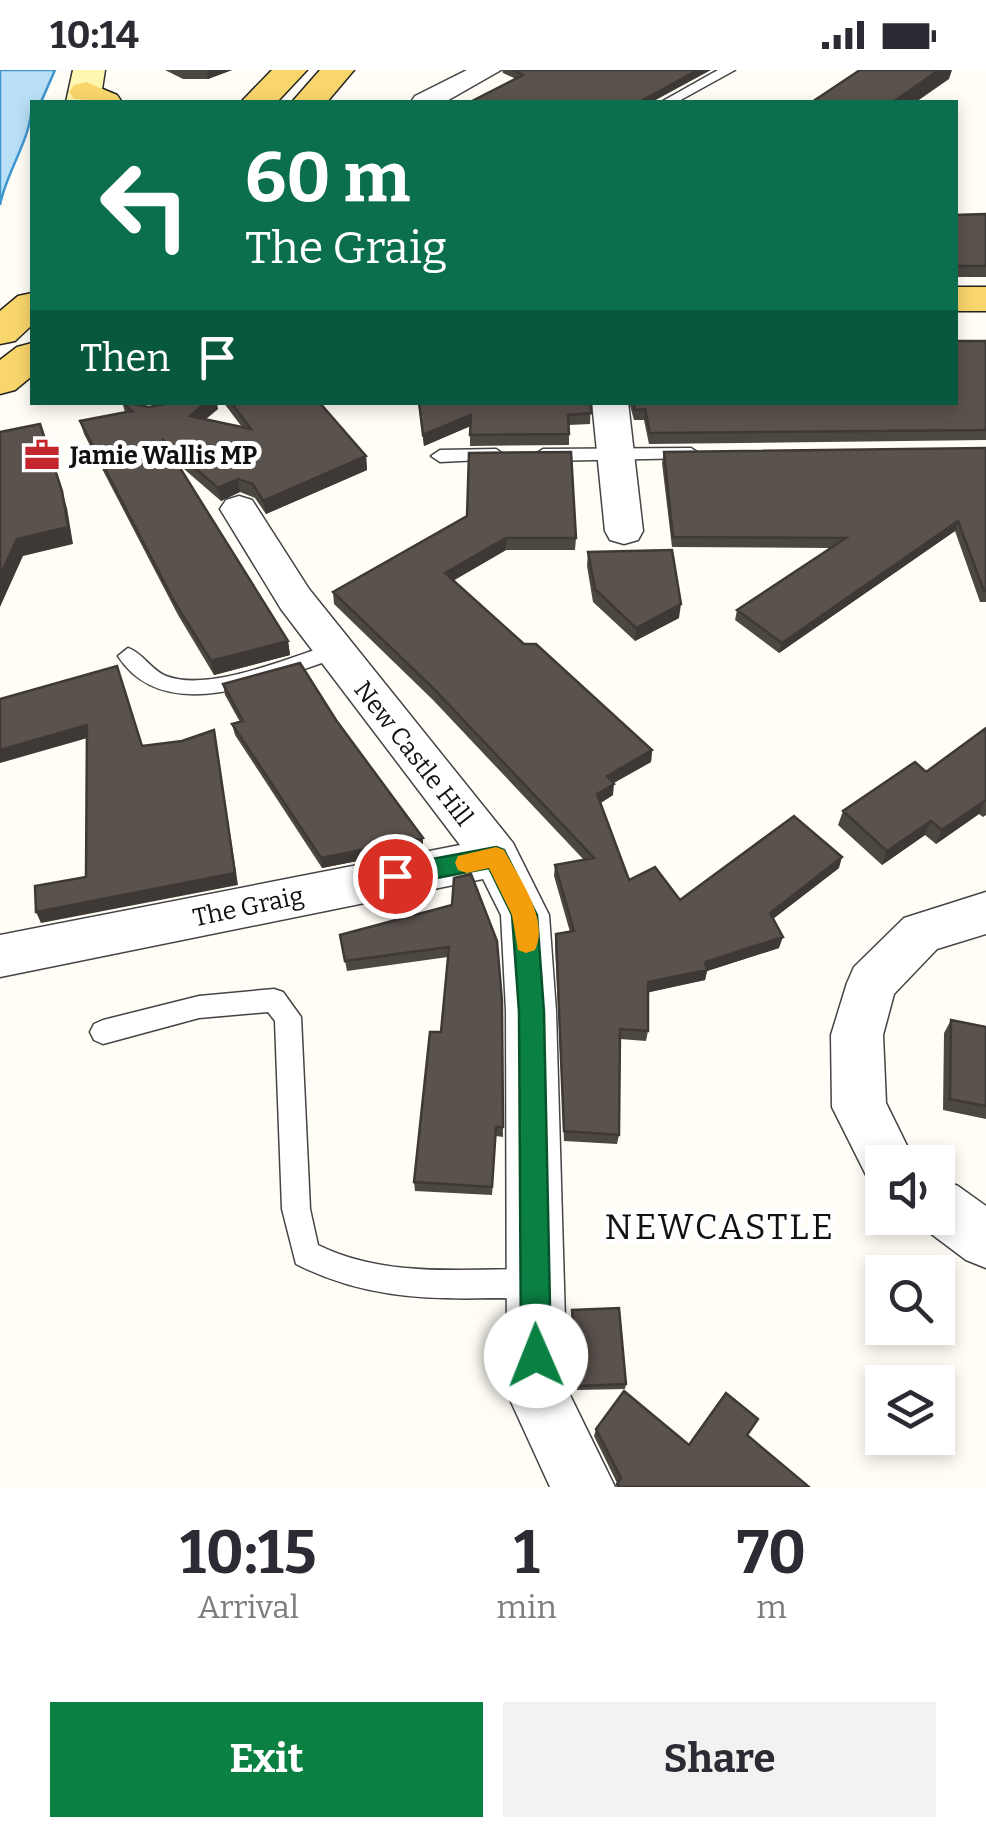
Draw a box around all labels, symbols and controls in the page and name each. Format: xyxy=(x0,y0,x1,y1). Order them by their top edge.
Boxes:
text: 10:14 xyxy=(50,12,139,58)
text: 60 m xyxy=(245,136,410,220)
icon: left xyxy=(80,140,210,270)
text: The Graig xyxy=(245,221,447,275)
icon: arrive xyxy=(190,330,245,385)
text: Then xyxy=(80,335,170,381)
office icon: Jamie Wallis MP xyxy=(23,436,61,474)
place label: Jamie Wallis MP xyxy=(68,441,257,471)
street label: New Castle Hill xyxy=(347,675,479,832)
pin xyxy=(353,834,438,919)
icon: arrive xyxy=(368,849,423,904)
street label: The Graig xyxy=(190,881,306,933)
map controls xyxy=(865,1145,955,1455)
button: sound xyxy=(865,1145,955,1235)
district label: NEWCASTLE xyxy=(605,1206,835,1248)
button: search xyxy=(865,1255,955,1345)
position arrow xyxy=(484,1304,588,1408)
button: layers xyxy=(865,1365,955,1455)
text: 10:15 xyxy=(180,1517,317,1589)
text: 1 xyxy=(514,1517,540,1589)
text: 70 xyxy=(737,1517,806,1589)
text: Arrival xyxy=(198,1588,299,1626)
text: min xyxy=(497,1588,557,1626)
text: m xyxy=(756,1588,787,1626)
button: Exit xyxy=(50,1702,483,1817)
button: Share xyxy=(503,1702,936,1817)

